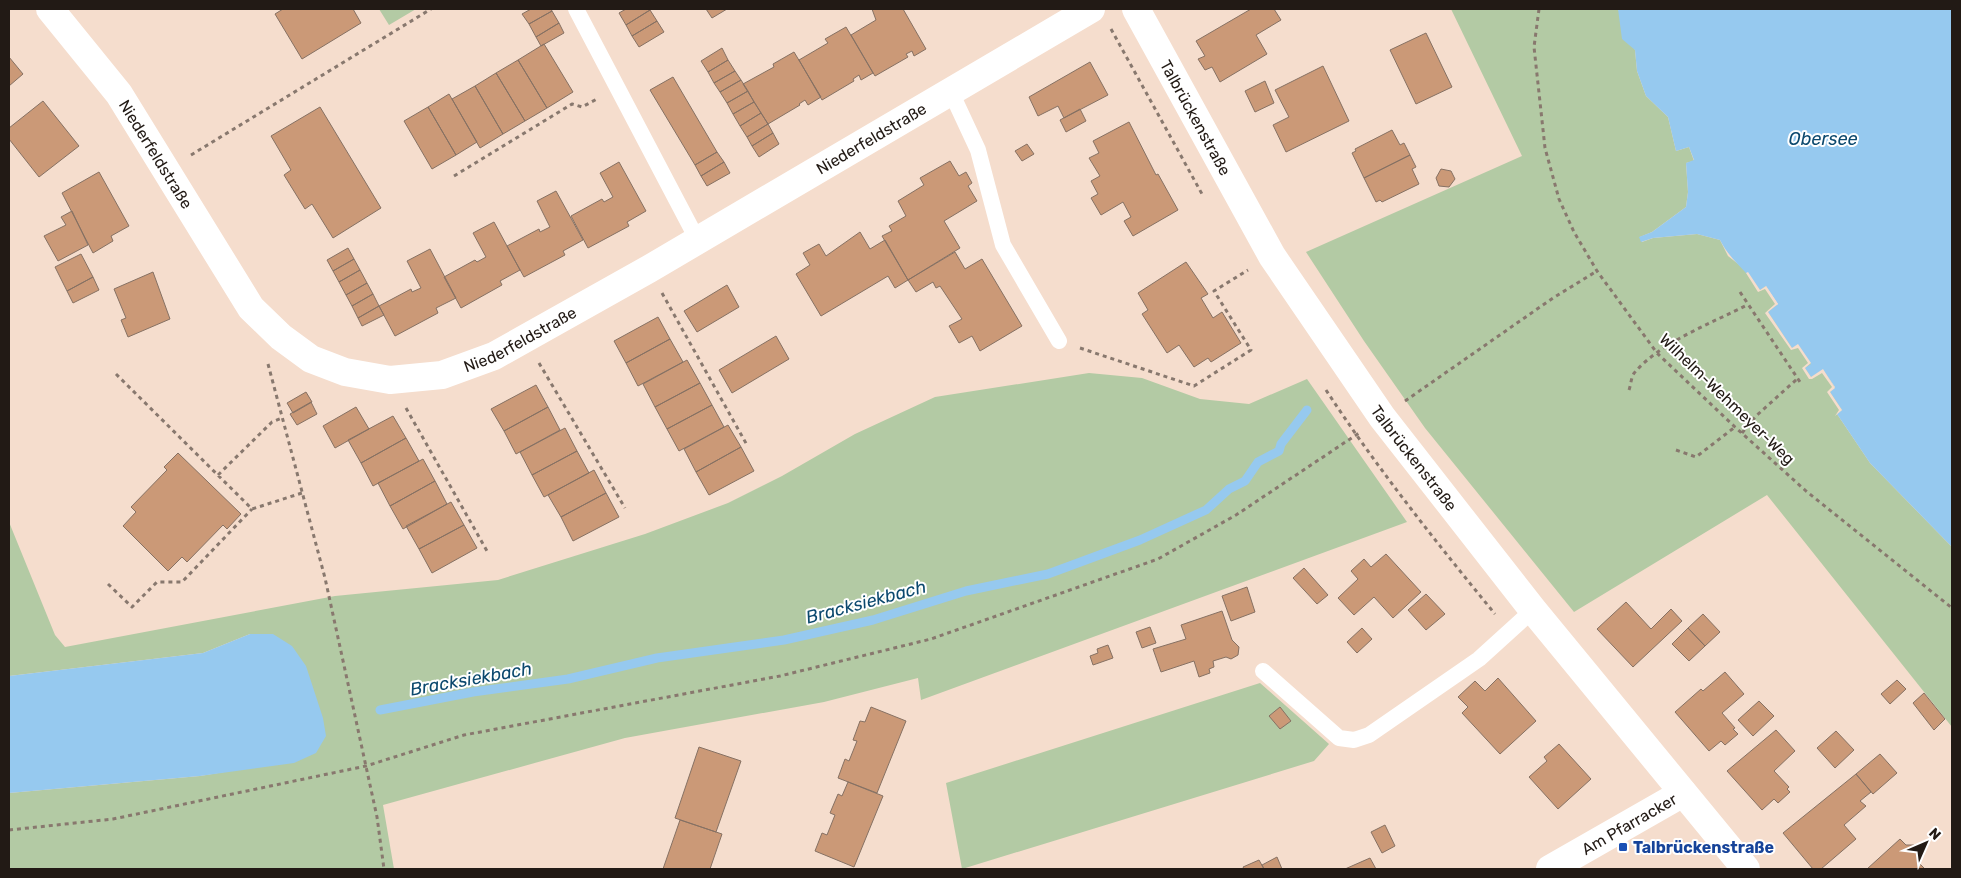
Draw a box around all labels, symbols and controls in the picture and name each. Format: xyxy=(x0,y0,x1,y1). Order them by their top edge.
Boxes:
street label: Talbrückenstraße xyxy=(1156,57,1235,179)
street label: Niederfeldstraße xyxy=(115,96,197,212)
street label: Niederfeldstraße xyxy=(813,99,930,178)
water label: Obersee xyxy=(1788,128,1858,150)
street label: Niederfeldstraße xyxy=(461,302,580,376)
street label: Wilhelm-Wehmeyer-Weg xyxy=(1656,330,1798,468)
street label: Talbrückenstraße xyxy=(1367,401,1461,515)
water label: Bracksiekbach xyxy=(803,575,929,629)
water label: Bracksiekbach xyxy=(408,657,534,701)
street label: Am Pfarracker xyxy=(1578,789,1680,859)
north arrow xyxy=(1901,818,1951,868)
text: N xyxy=(1925,825,1944,844)
place label: Talbrückenstraße xyxy=(1633,838,1774,857)
marker: Talbrückenstraße xyxy=(1617,841,1629,853)

